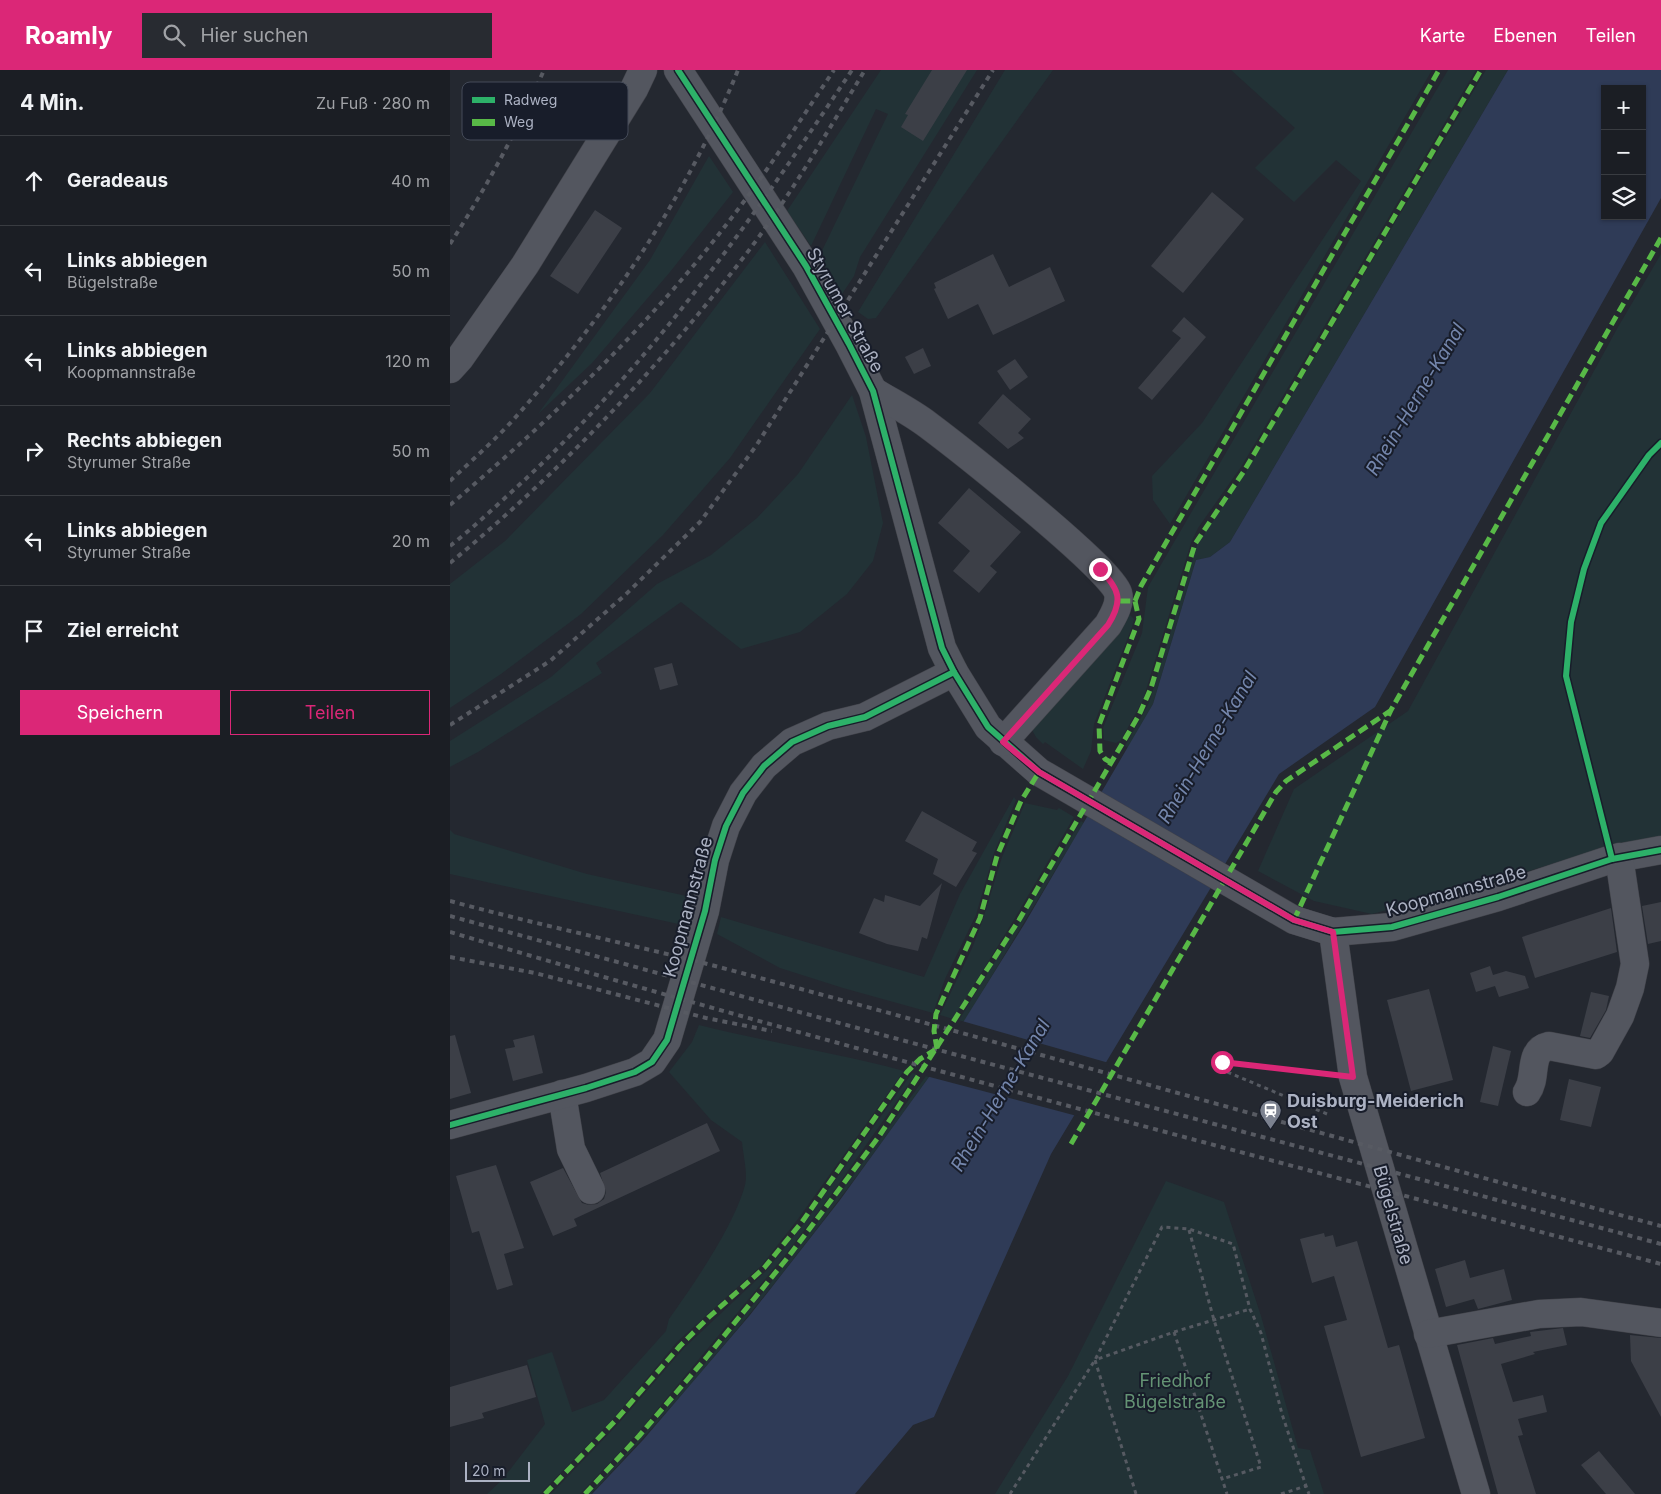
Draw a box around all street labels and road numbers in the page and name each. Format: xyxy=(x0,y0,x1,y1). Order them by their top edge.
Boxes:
street label: Styrumer Straße xyxy=(802,244,888,376)
street label: Koopmannstraße xyxy=(659,834,716,980)
street label: Koopmannstraße xyxy=(1383,860,1528,921)
street label: Bügelstraße xyxy=(1369,1163,1418,1267)

